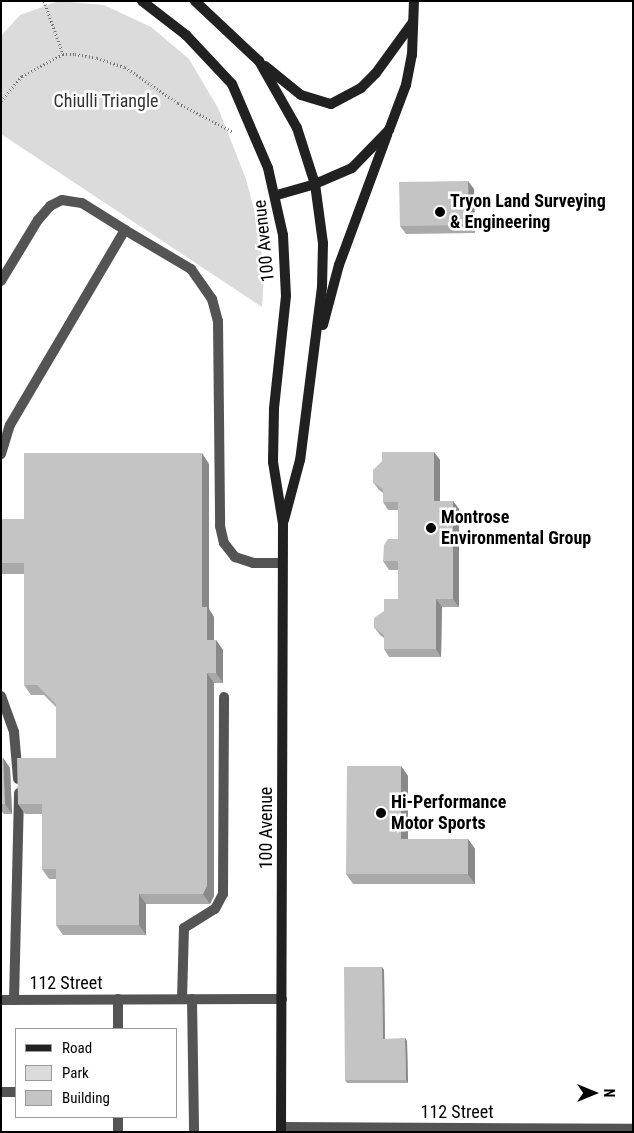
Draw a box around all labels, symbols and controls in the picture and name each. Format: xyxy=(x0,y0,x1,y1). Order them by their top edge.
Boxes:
park label: Chiulli Triangle xyxy=(53,90,159,112)
place label: Tryon Land Surveying & Engineering xyxy=(450,191,606,233)
street label: 100 Avenue xyxy=(249,199,279,283)
marker: Tryon Land Surveying & Engineering xyxy=(434,206,446,218)
place label: Montrose Environmental Group xyxy=(441,507,591,550)
marker: Montrose Environmental Group xyxy=(425,522,437,534)
street label: 100 Avenue xyxy=(255,787,277,869)
place label: Hi-Performance Motor Sports xyxy=(391,792,506,834)
marker: Hi-Performance Motor Sports xyxy=(375,807,387,819)
street label: 112 Street xyxy=(30,972,102,994)
legend xyxy=(15,1028,178,1118)
text: Road xyxy=(62,1039,92,1057)
text: Park xyxy=(62,1064,89,1082)
north arrow xyxy=(569,1068,619,1118)
text: Building xyxy=(62,1089,110,1107)
text: N xyxy=(601,1089,617,1097)
street label: 112 Street xyxy=(421,1101,493,1123)

